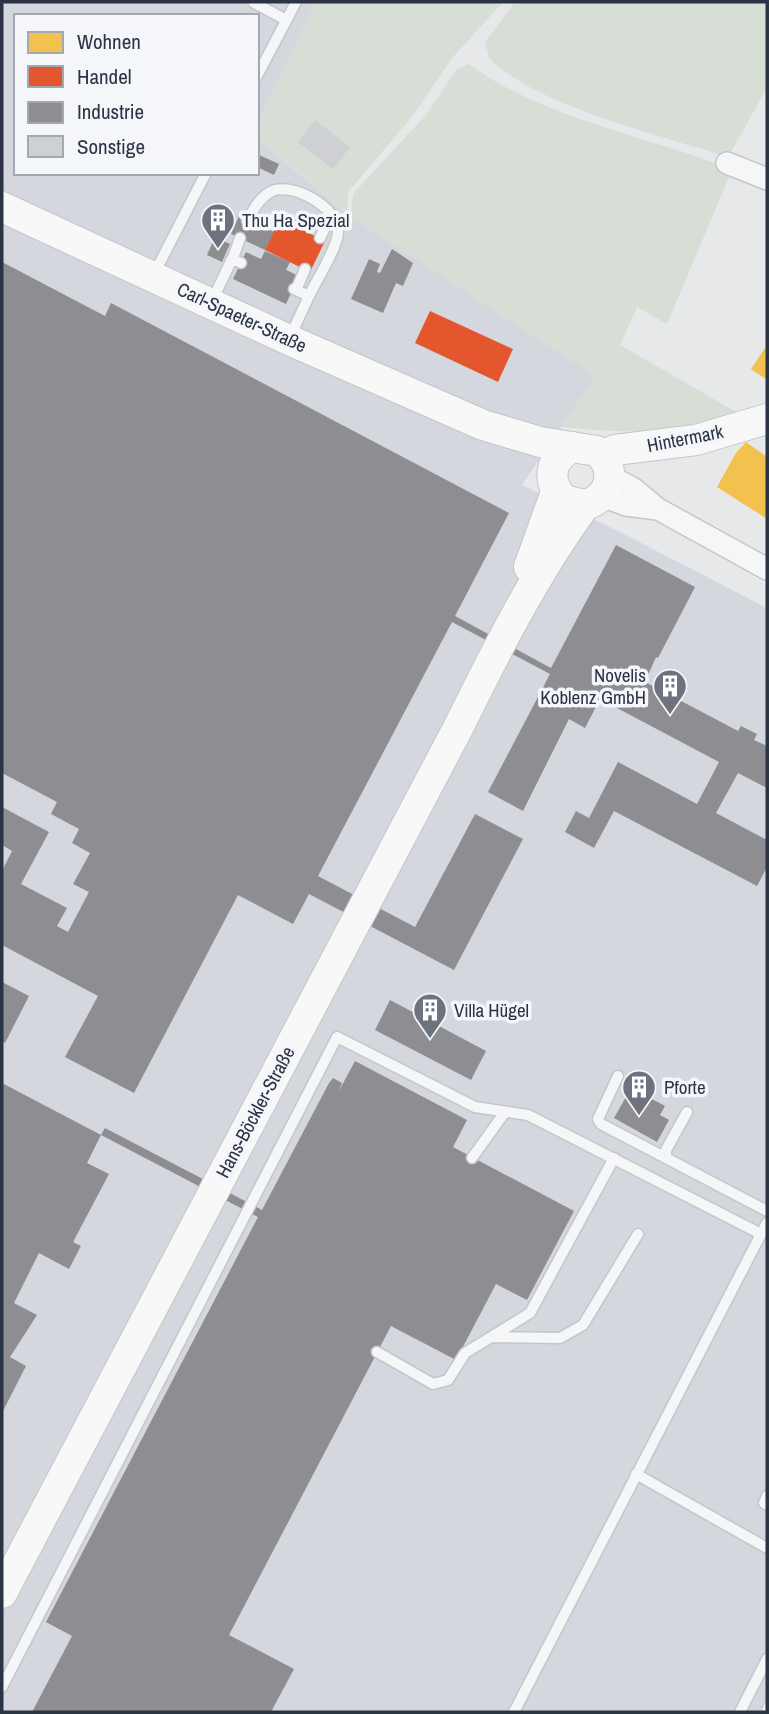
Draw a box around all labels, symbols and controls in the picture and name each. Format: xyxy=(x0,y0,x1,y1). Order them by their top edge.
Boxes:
legend xyxy=(14,14,259,175)
text: Wohnen xyxy=(77,27,141,56)
text: Handel xyxy=(77,62,132,91)
text: Industrie xyxy=(77,97,144,126)
text: Sonstige xyxy=(77,132,145,161)
building icon: Thu Ha Spezial xyxy=(199,201,237,250)
place label: Thu Ha Spezial xyxy=(242,207,349,233)
street label: Carl-Spaeter-Straße xyxy=(173,276,311,358)
street label: Hintermark xyxy=(645,418,726,458)
place label: Novelis Koblenz GmbH xyxy=(540,662,646,710)
building icon: Novelis Koblenz GmbH xyxy=(651,667,689,716)
building icon: Villa Hügel xyxy=(411,991,449,1040)
place label: Villa Hügel xyxy=(454,997,529,1023)
street label: Hans-Böckler-Straße xyxy=(209,1042,301,1182)
building icon: Pforte xyxy=(620,1068,658,1117)
place label: Pforte xyxy=(664,1074,706,1100)

